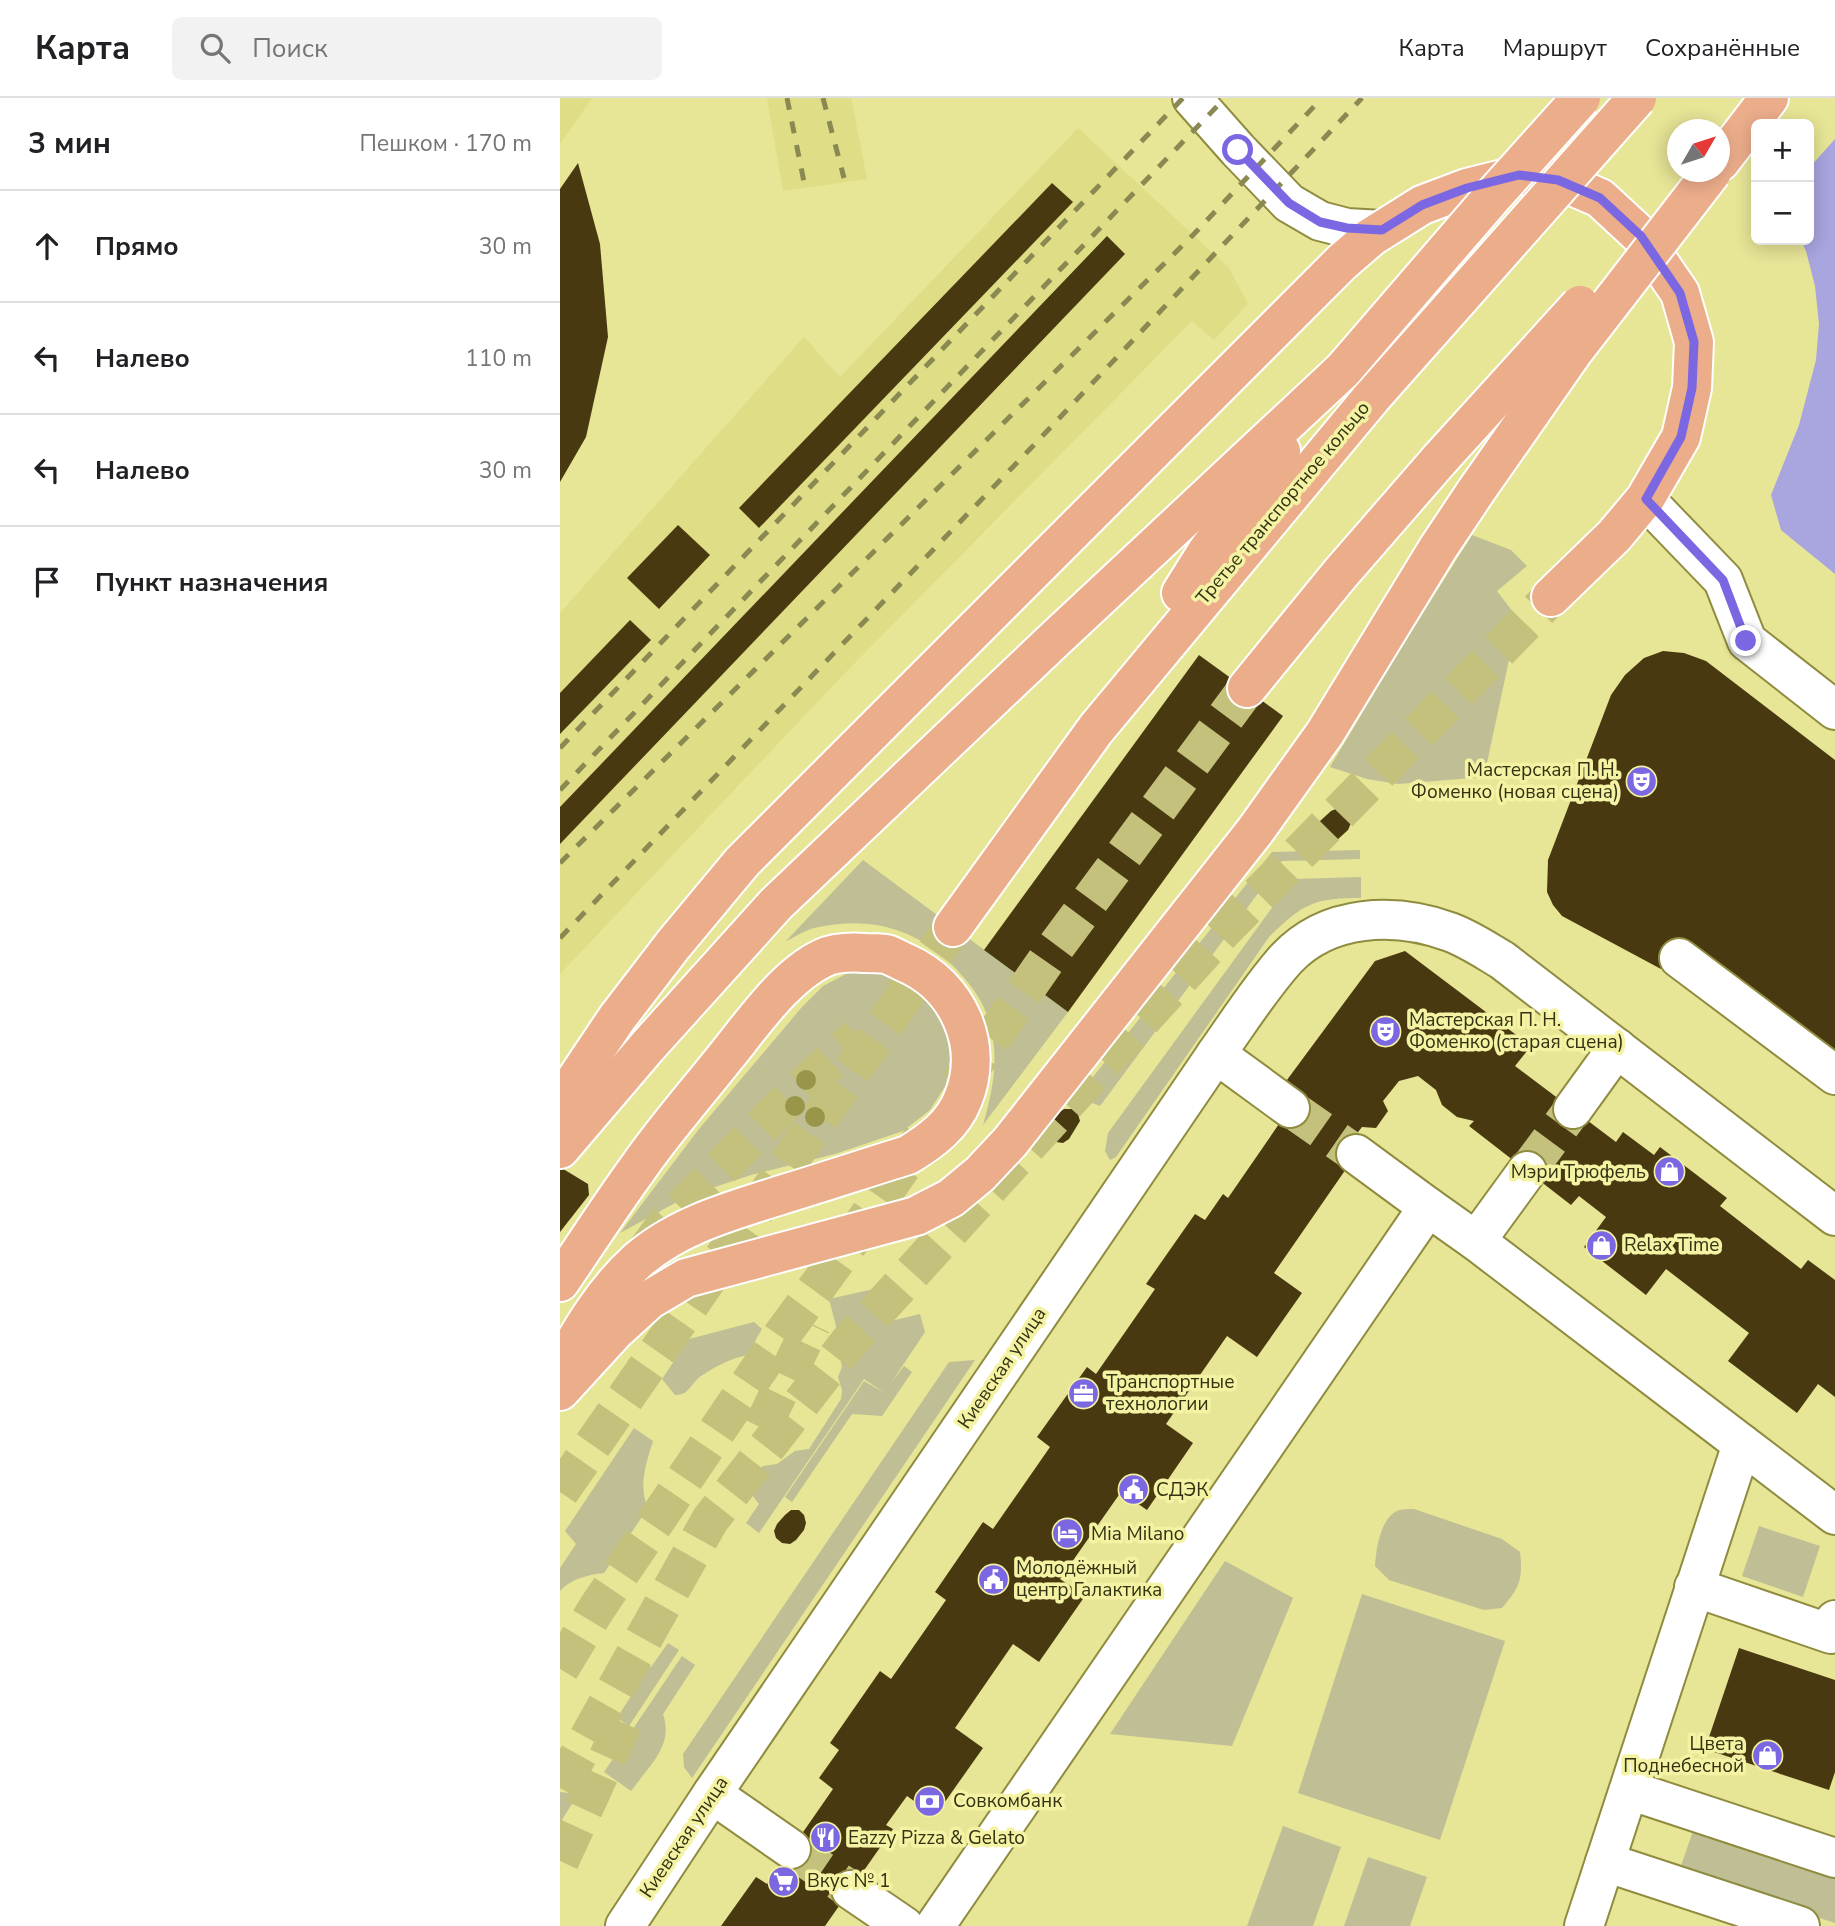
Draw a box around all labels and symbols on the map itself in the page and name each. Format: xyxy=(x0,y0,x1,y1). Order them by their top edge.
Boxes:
north arrow xyxy=(1667,119,1730,182)
route start xyxy=(1222,134,1253,165)
street label: Третье транспортное кольцо xyxy=(1190,396,1376,610)
route end xyxy=(1730,625,1761,656)
place label: Мастерская П. Н. Фоменко (новая сцена) xyxy=(1411,757,1619,805)
theatre icon: Мастерская П. Н. Фоменко (новая сцена) xyxy=(1625,764,1659,798)
place label: Мастерская П. Н. Фоменко (старая сцена) xyxy=(1409,1007,1624,1055)
theatre icon: Мастерская П. Н. Фоменко (старая сцена) xyxy=(1369,1014,1403,1048)
shop icon: Мэри Трюфель xyxy=(1652,1155,1686,1189)
place label: Мэри Трюфель xyxy=(1511,1159,1646,1185)
shop icon: Relax Time xyxy=(1584,1228,1618,1262)
place label: Relax Time xyxy=(1624,1232,1719,1258)
street label: Киевская улица xyxy=(952,1302,1052,1434)
place label: Транспортные технологии xyxy=(1106,1369,1235,1417)
office icon: Транспортные технологии xyxy=(1066,1376,1100,1410)
public building icon: СДЭК xyxy=(1116,1473,1150,1507)
place label: СДЭК xyxy=(1156,1477,1209,1503)
hotel icon: Mia Milano xyxy=(1051,1517,1085,1551)
place label: Mia Milano xyxy=(1091,1521,1184,1547)
place label: Молодёжный центр Галактика xyxy=(1016,1555,1162,1603)
public building icon: Молодёжный центр Галактика xyxy=(976,1562,1010,1596)
place label: Цвета Поднебесной xyxy=(1623,1731,1744,1779)
shop icon: Цвета Поднебесной xyxy=(1750,1738,1784,1772)
street label: Киевская улица xyxy=(634,1771,734,1903)
bank icon: Совкомбанк xyxy=(913,1784,947,1818)
place label: Совкомбанк xyxy=(953,1788,1062,1814)
restaurant icon: Eazzy Pizza & Gelato xyxy=(808,1821,842,1855)
place label: Eazzy Pizza & Gelato xyxy=(848,1825,1025,1851)
supermarket icon: Вкус № 1 xyxy=(767,1864,801,1898)
place label: Вкус № 1 xyxy=(807,1868,890,1894)

